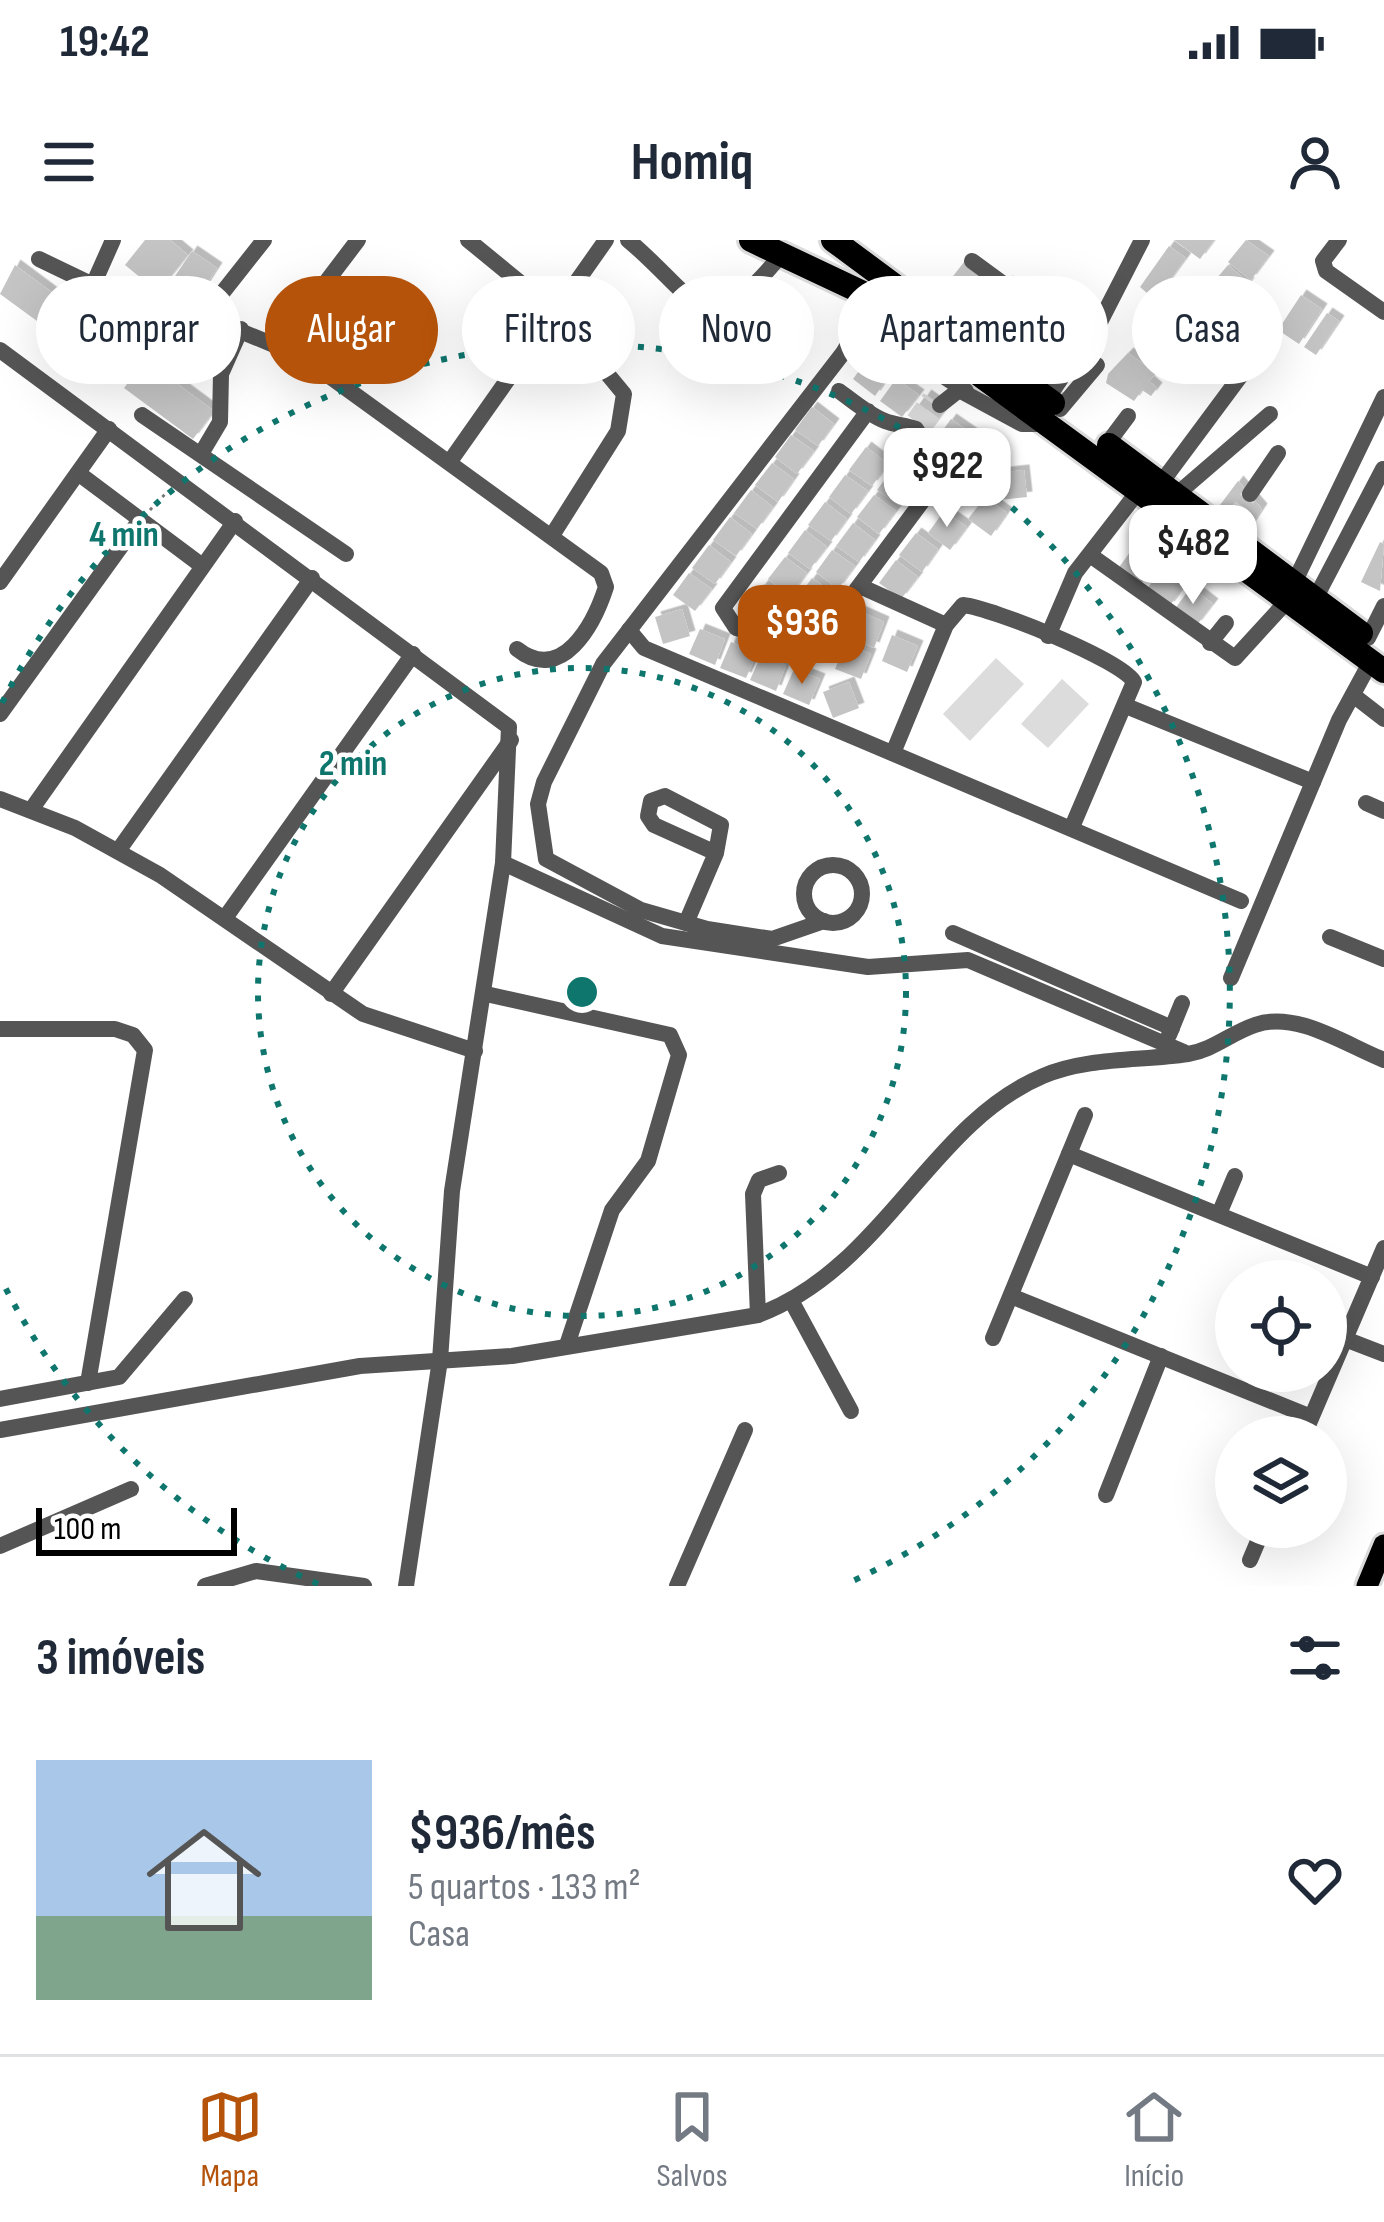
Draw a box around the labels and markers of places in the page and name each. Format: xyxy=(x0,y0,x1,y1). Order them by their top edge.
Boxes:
pin: $922 xyxy=(876,428,1018,530)
pin: $482 xyxy=(1122,505,1264,607)
pin: $936 xyxy=(731,585,873,687)
centre of rings xyxy=(561,971,603,1013)

